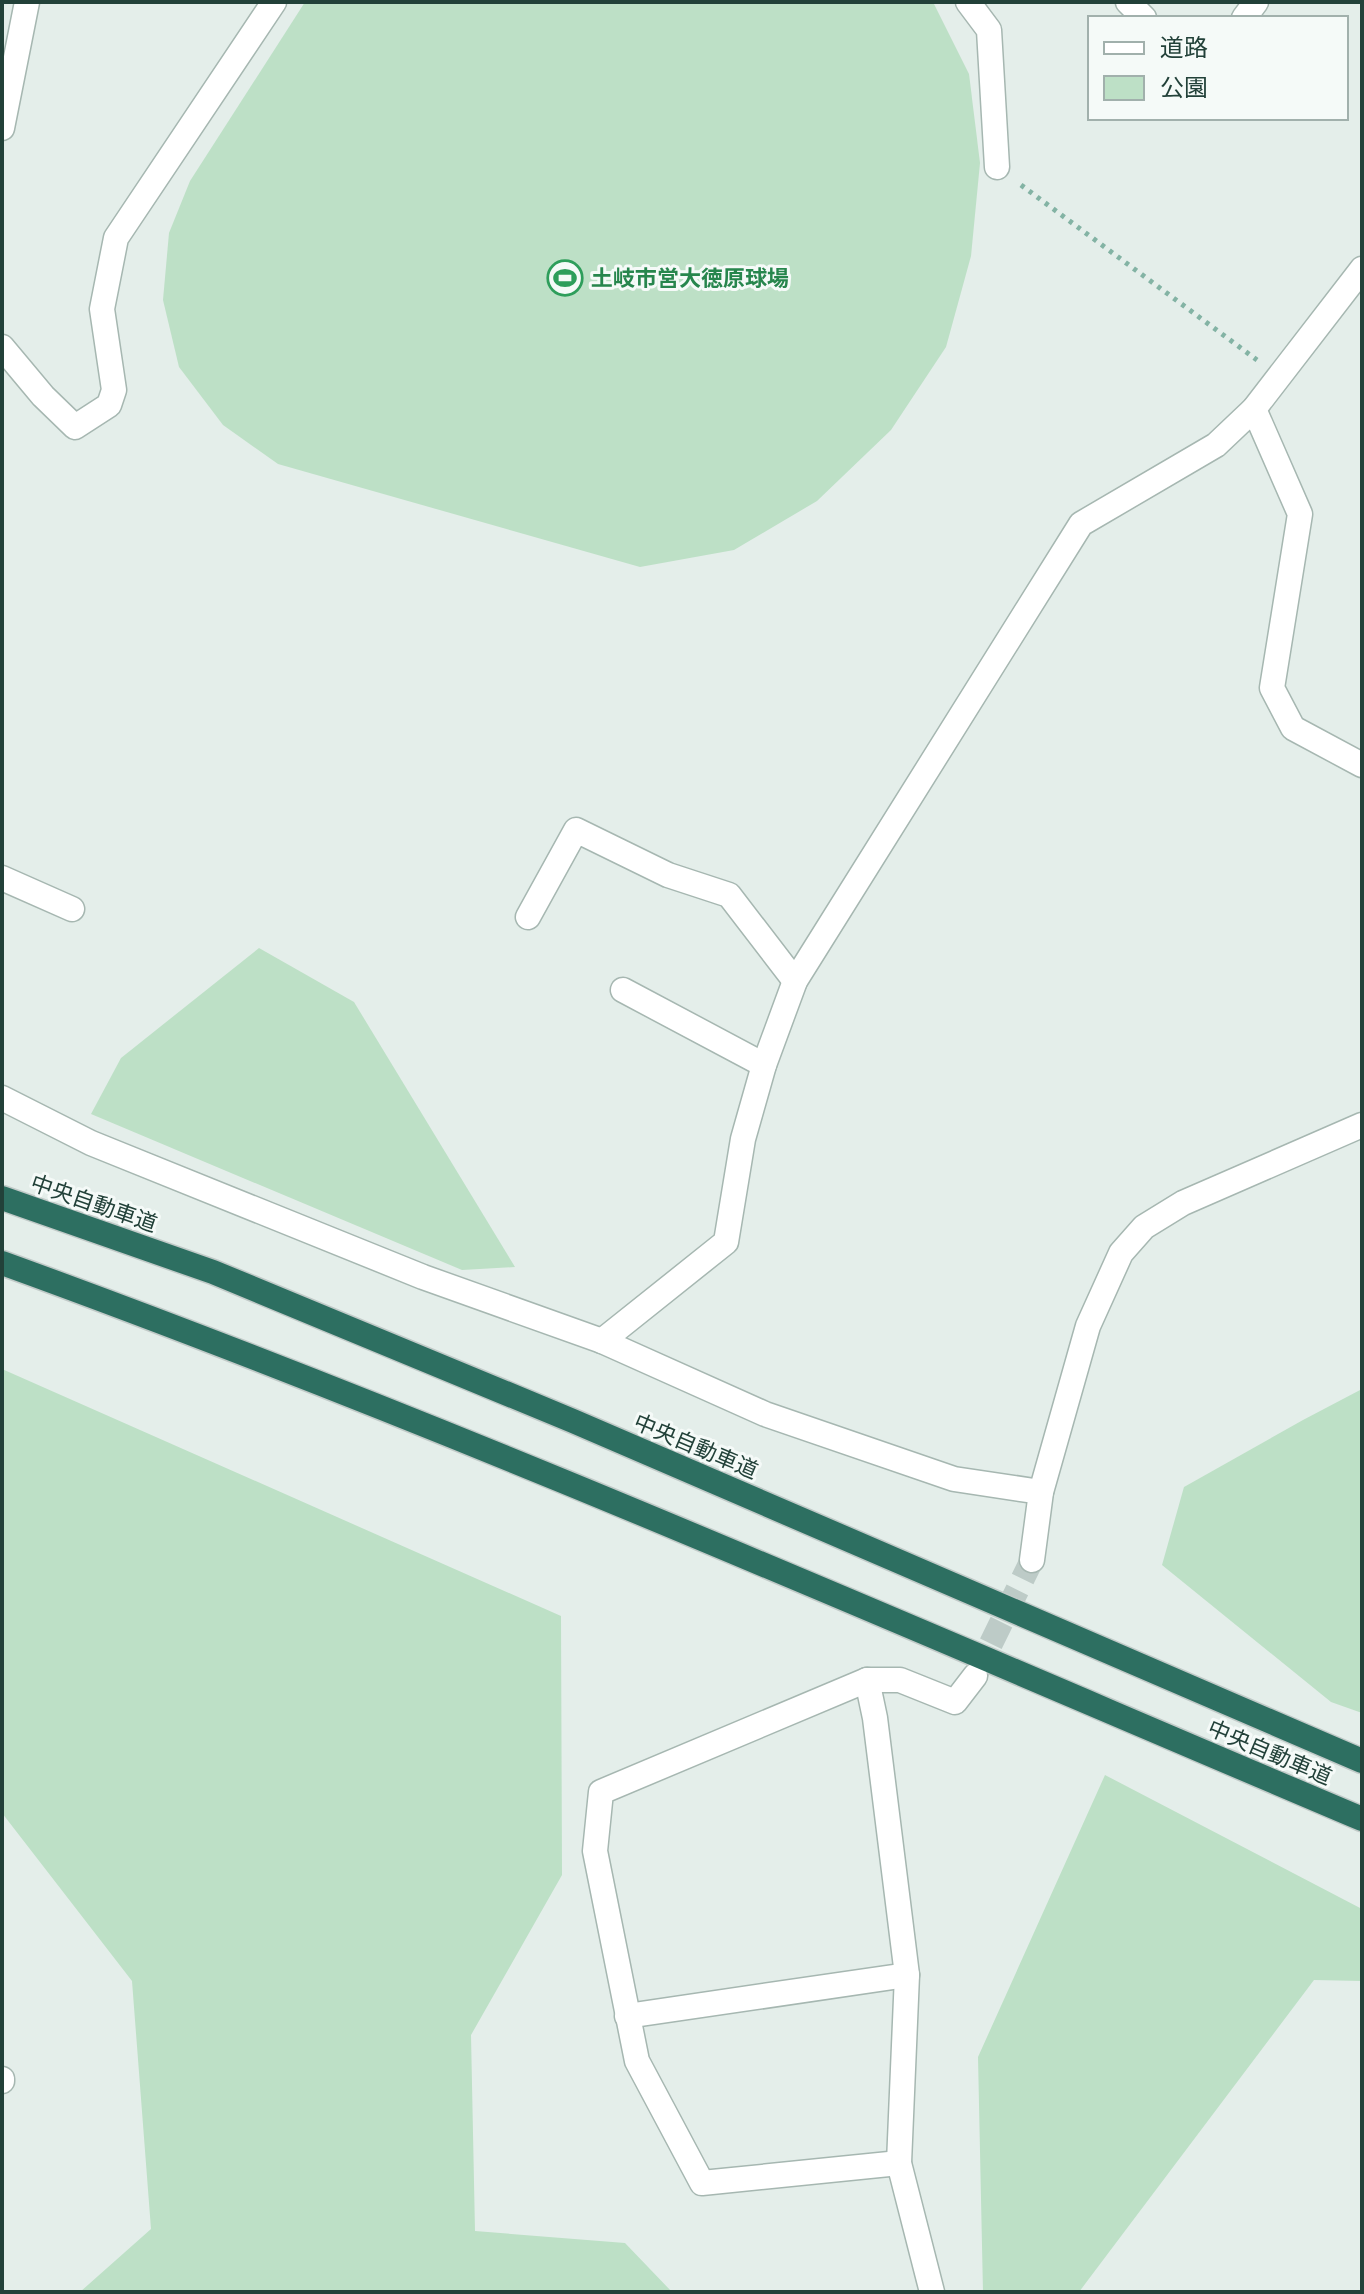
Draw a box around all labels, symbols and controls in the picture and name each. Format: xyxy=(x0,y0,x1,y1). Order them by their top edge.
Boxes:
legend xyxy=(1088,16,1348,120)
text: 道路 xyxy=(1160,29,1208,65)
text: 公園 xyxy=(1160,69,1208,105)
sports icon: 土岐市営大徳原球場 xyxy=(546,259,584,297)
place label: 土岐市営大徳原球場 xyxy=(591,261,789,295)
street label: 中央自動車道 xyxy=(26,1165,162,1241)
street label: 中央自動車道 xyxy=(629,1405,763,1487)
street label: 中央自動車道 xyxy=(1203,1711,1337,1793)

